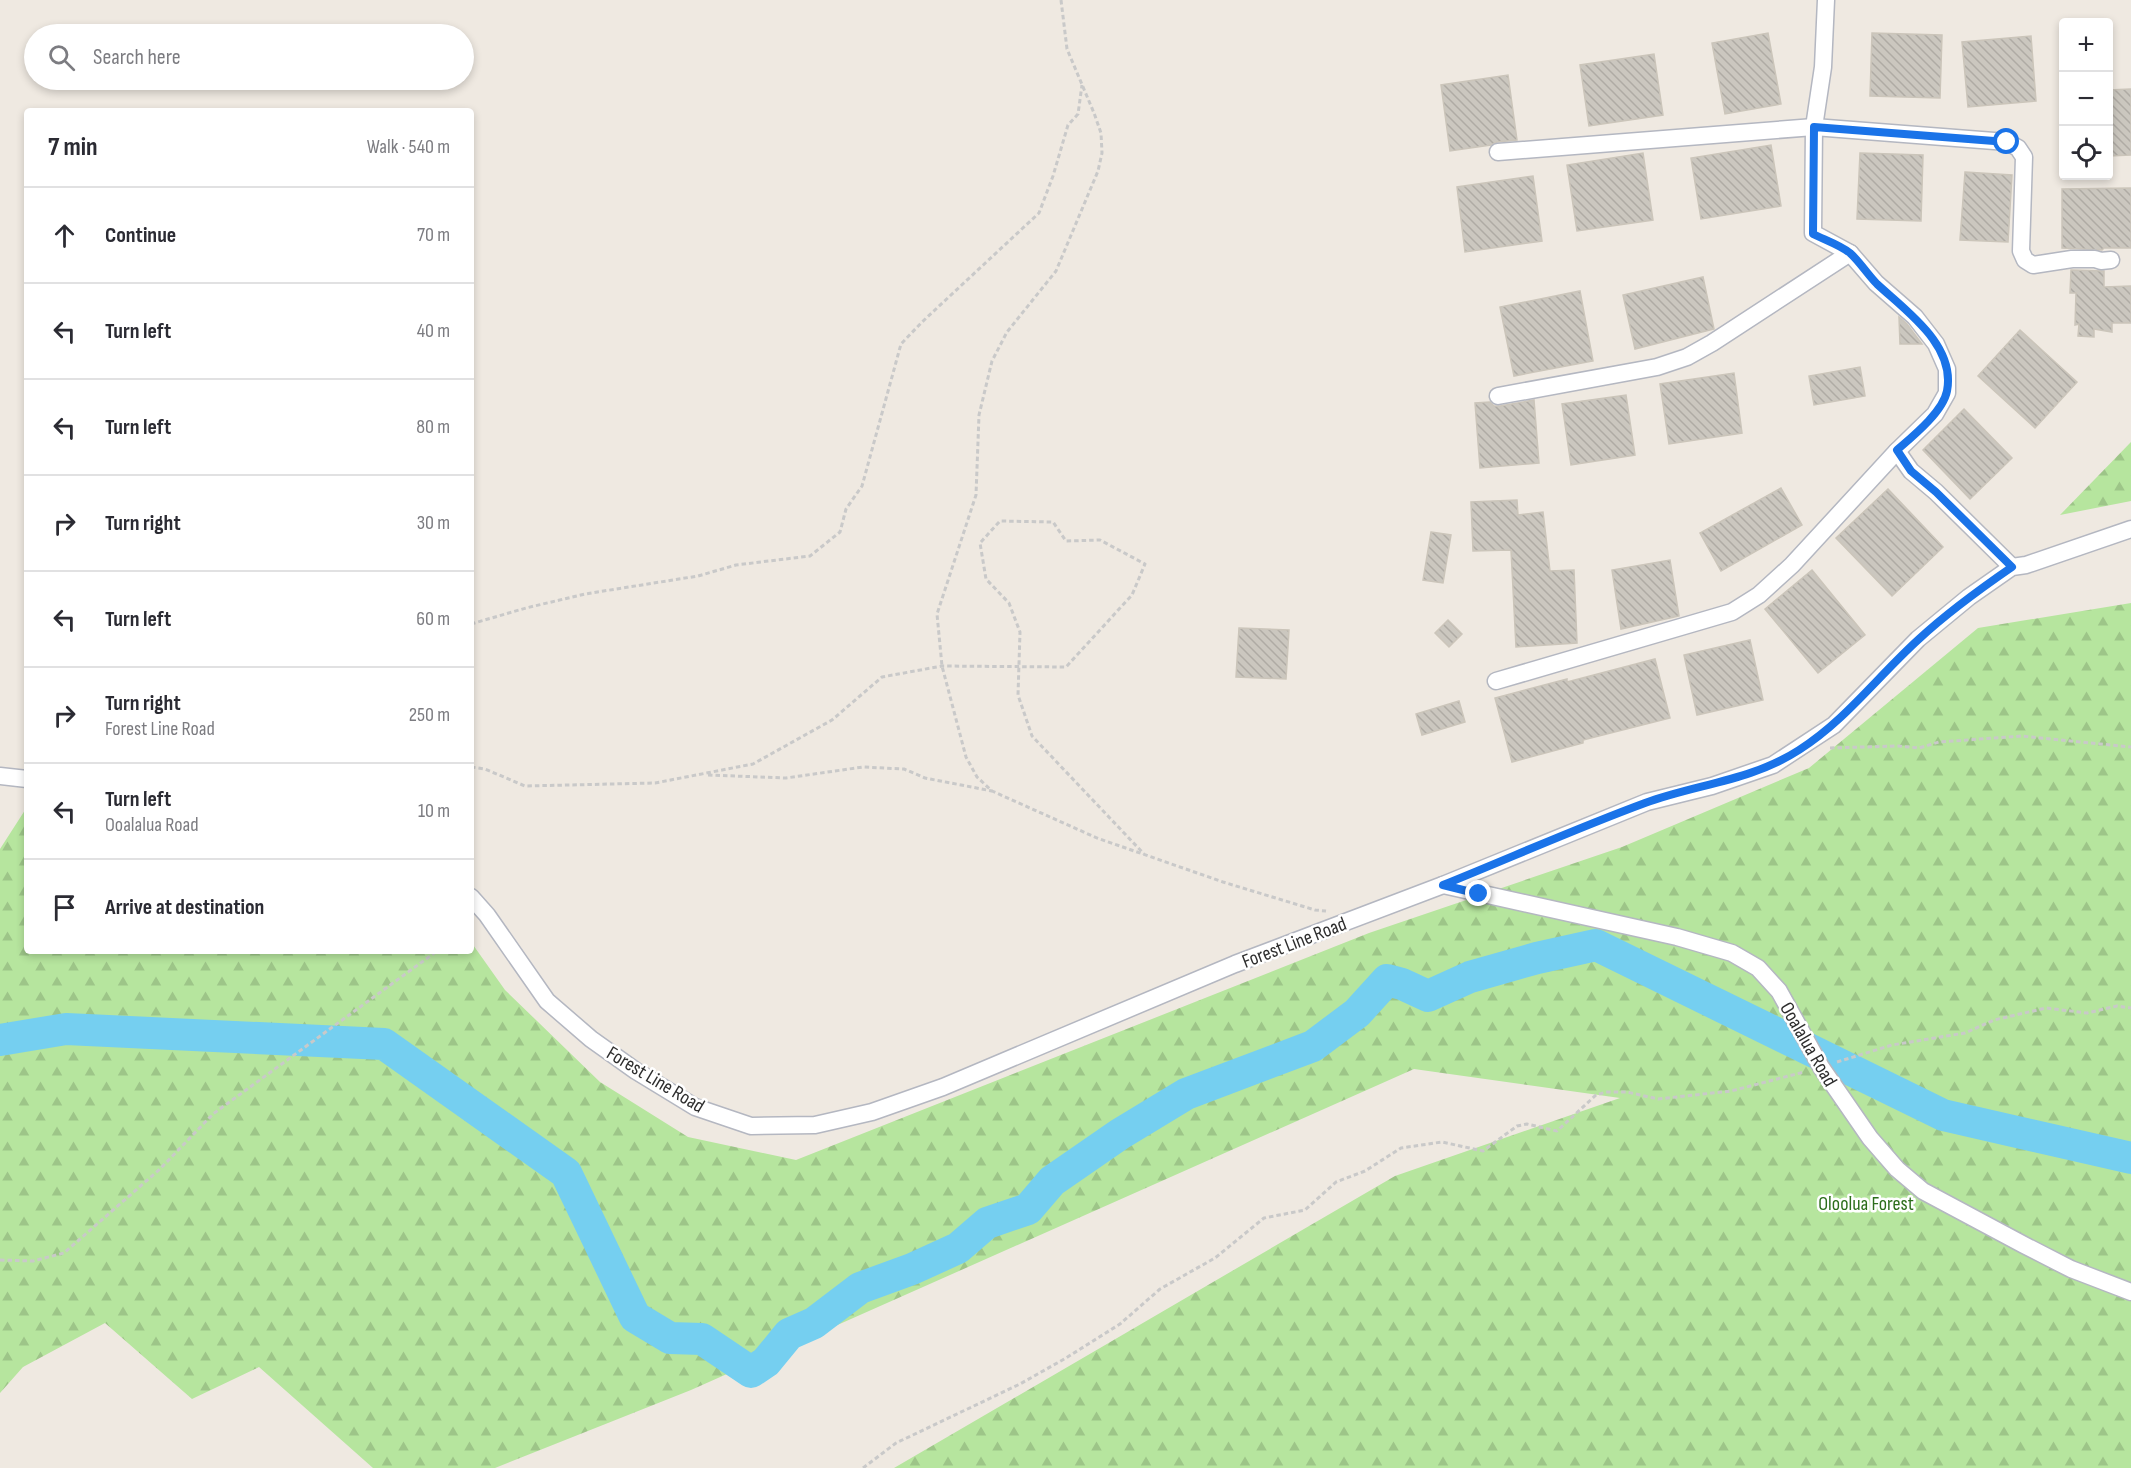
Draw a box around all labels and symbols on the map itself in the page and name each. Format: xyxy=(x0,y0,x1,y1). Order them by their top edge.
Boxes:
route start xyxy=(1993,128,2019,154)
route end xyxy=(1465,880,1491,906)
street label: Forest Line Road xyxy=(1239,912,1350,974)
street label: Ooalalua Road xyxy=(1774,998,1842,1091)
street label: Forest Line Road xyxy=(602,1041,709,1118)
park label: Oloolua Forest xyxy=(1818,1192,1914,1216)

